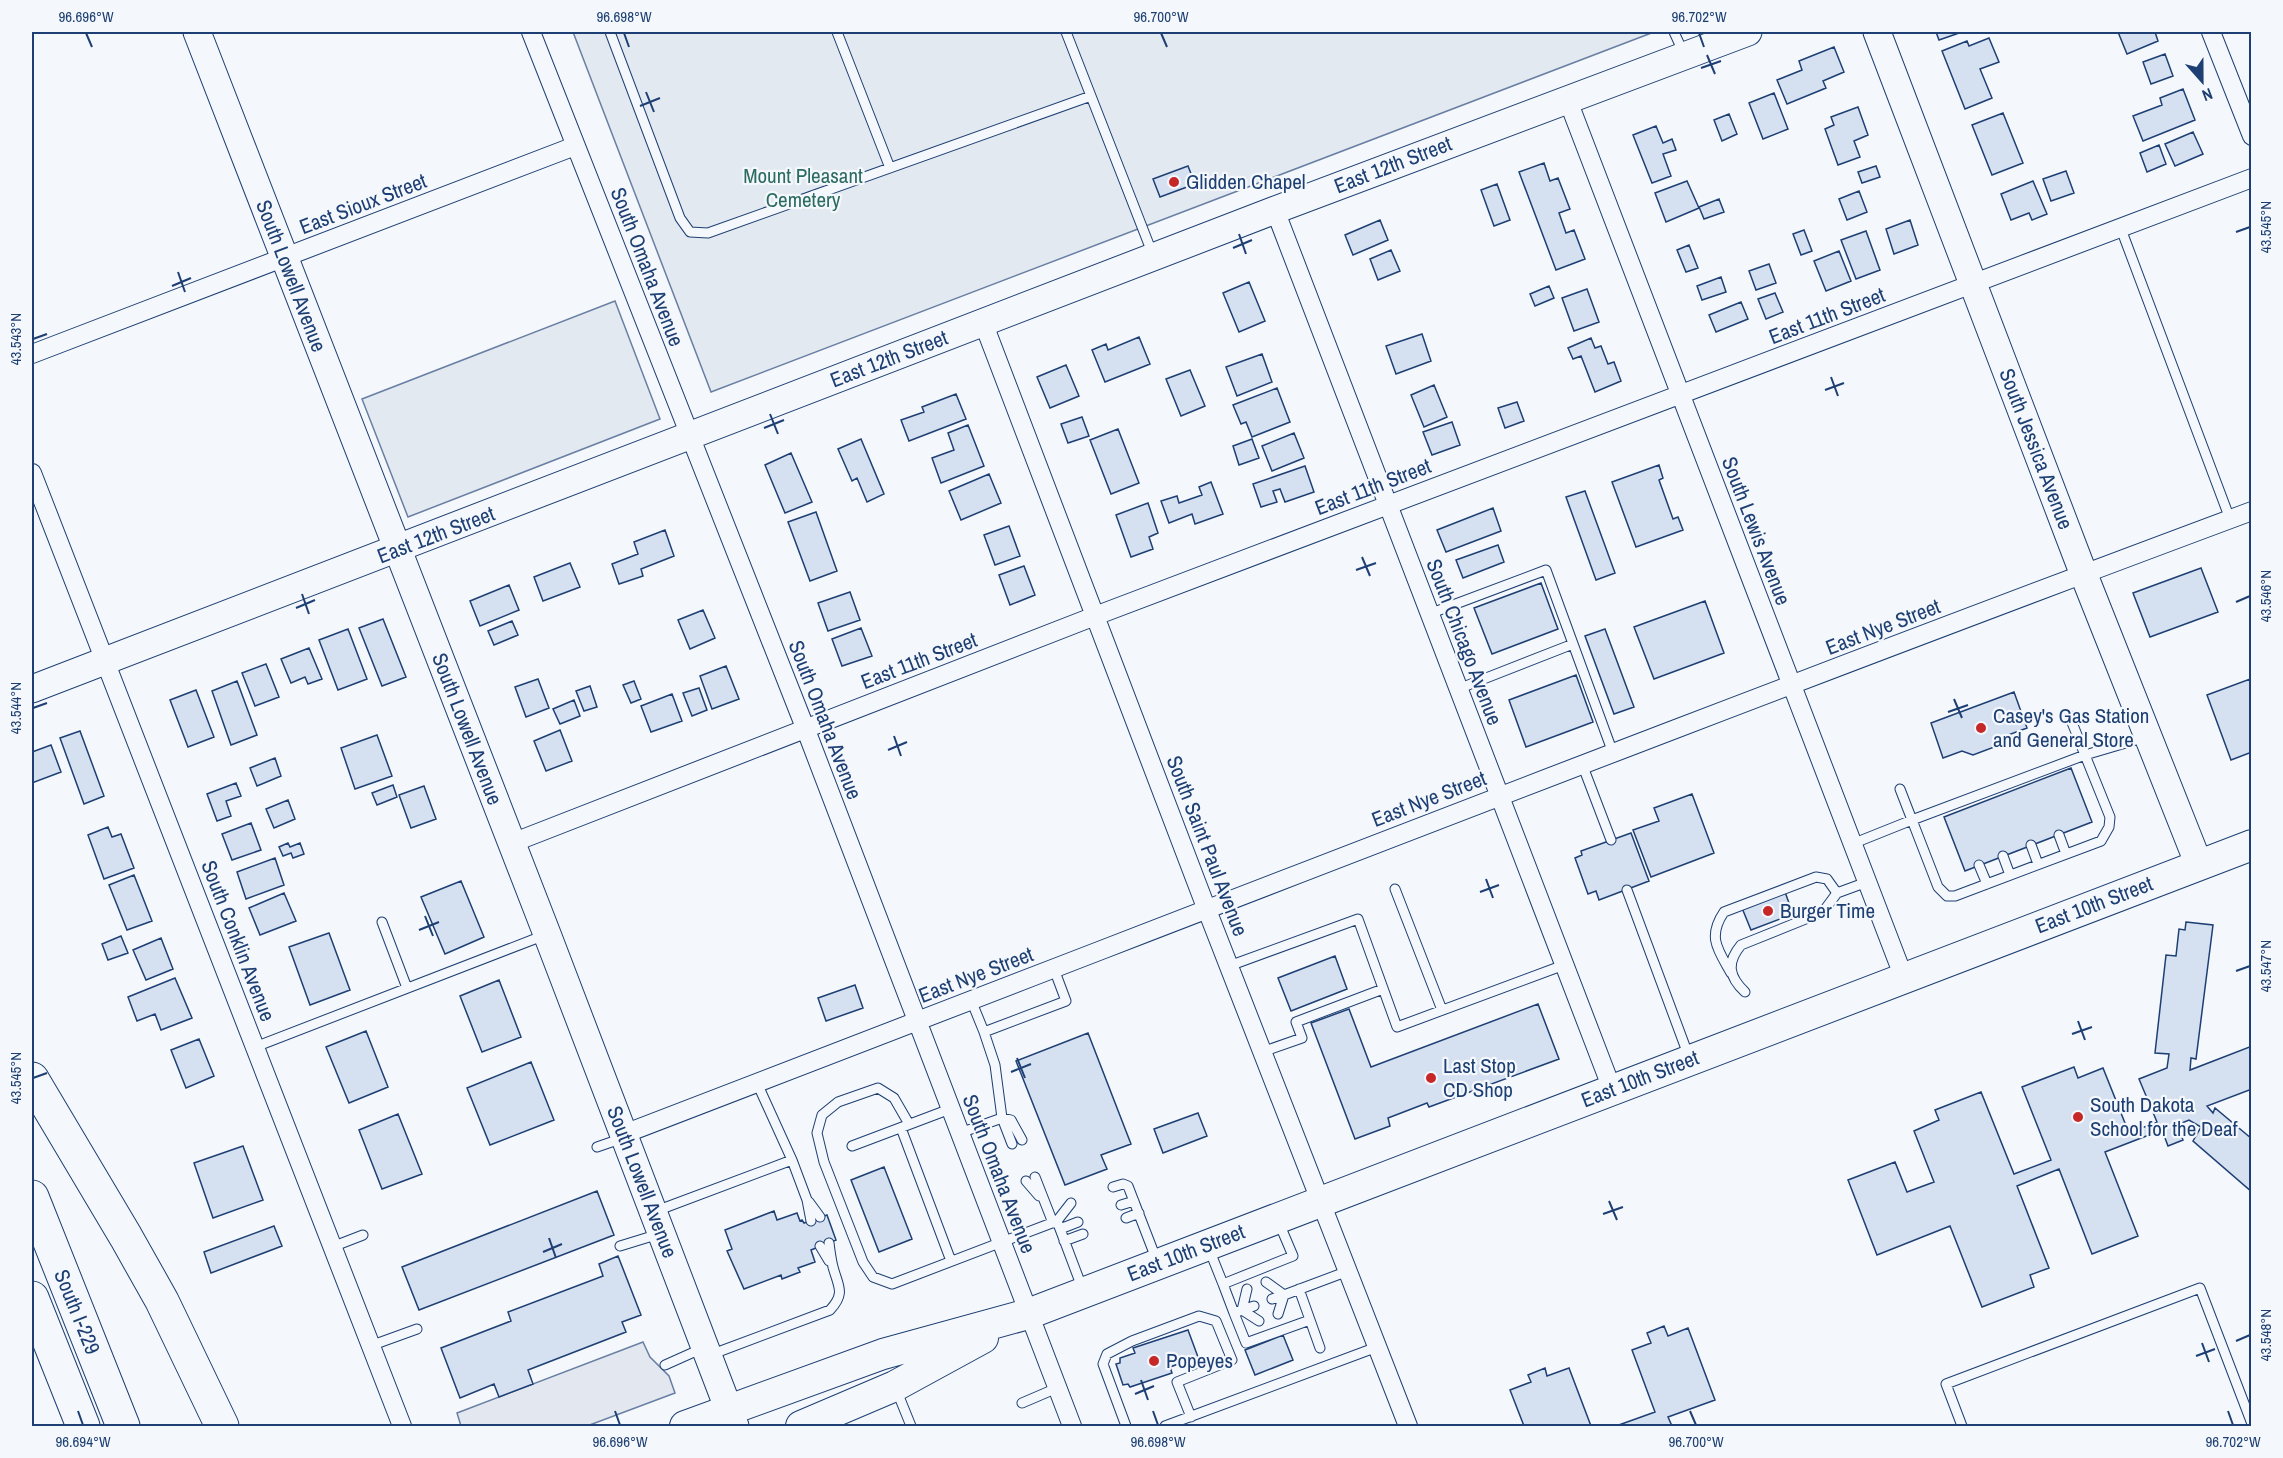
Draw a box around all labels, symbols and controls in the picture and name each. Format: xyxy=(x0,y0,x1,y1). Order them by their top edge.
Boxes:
text: 96.696°W xyxy=(58,6,114,27)
text: 96.698°W xyxy=(596,6,652,27)
text: 96.700°W xyxy=(1133,6,1189,27)
text: 96.702°W xyxy=(1671,6,1727,27)
north arrow xyxy=(2172,51,2232,111)
text: N xyxy=(2199,83,2216,107)
street label: East 12th Street xyxy=(1330,129,1456,200)
park label: Mount Pleasant Cemetery xyxy=(743,161,863,214)
street label: East Sioux Street xyxy=(295,166,431,241)
place label: Glidden Chapel xyxy=(1186,167,1306,196)
marker: Glidden Chapel xyxy=(1167,175,1181,189)
street label: South Omaha Avenue xyxy=(604,183,691,351)
street label: South Lowell Avenue xyxy=(249,196,334,356)
text: 43.545°N xyxy=(2255,201,2276,253)
street label: East 11th Street xyxy=(1765,280,1889,351)
text: 43.543°N xyxy=(5,313,26,365)
street label: East 12th Street xyxy=(826,323,952,394)
street label: South Jessica Avenue xyxy=(1992,364,2080,533)
street label: East 11th Street xyxy=(1311,451,1435,522)
street label: South Lewis Avenue xyxy=(1715,452,1798,609)
street label: East 12th Street xyxy=(373,499,499,570)
street label: South Chicago Avenue xyxy=(1419,555,1510,729)
text: 43.546°N xyxy=(2255,570,2276,622)
street label: East Nye Street xyxy=(1821,591,1945,662)
street label: East 11th Street xyxy=(857,625,981,696)
street label: South Omaha Avenue xyxy=(782,636,869,804)
street label: South Lowell Avenue xyxy=(425,649,510,809)
text: 43.544°N xyxy=(5,682,26,734)
place label: Casey's Gas Station and General Store xyxy=(1993,701,2149,754)
marker: Casey's Gas Station and General Store xyxy=(1974,721,1988,735)
street label: South Saint Paul Avenue xyxy=(1160,751,1255,940)
street label: East Nye Street xyxy=(1367,763,1491,834)
street label: South Conklin Avenue xyxy=(194,856,282,1025)
street label: East 10th Street xyxy=(2031,869,2157,940)
place label: Burger Time xyxy=(1780,896,1875,925)
marker: Burger Time xyxy=(1761,904,1775,918)
street label: East Nye Street xyxy=(914,939,1038,1010)
text: 43.547°N xyxy=(2255,940,2276,992)
street label: East 10th Street xyxy=(1577,1043,1703,1114)
place label: Last Stop CD Shop xyxy=(1443,1051,1516,1104)
text: 43.545°N xyxy=(5,1052,26,1104)
marker: Last Stop CD Shop xyxy=(1424,1071,1438,1085)
street label: South Omaha Avenue xyxy=(956,1090,1043,1258)
place label: South Dakota School for the Deaf xyxy=(2090,1090,2238,1143)
street label: South Lowell Avenue xyxy=(600,1102,685,1262)
marker: South Dakota School for the Deaf xyxy=(2071,1110,2085,1124)
street label: East 10th Street xyxy=(1123,1217,1249,1288)
street label: South I-229 xyxy=(47,1265,108,1359)
text: 43.548°N xyxy=(2255,1309,2276,1361)
place label: Popeyes xyxy=(1166,1346,1233,1375)
marker: Popeyes xyxy=(1147,1354,1161,1368)
text: 96.694°W xyxy=(55,1431,111,1452)
text: 96.696°W xyxy=(592,1431,648,1452)
text: 96.698°W xyxy=(1130,1431,1186,1452)
text: 96.700°W xyxy=(1668,1431,1724,1452)
text: 96.702°W xyxy=(2205,1431,2261,1452)

